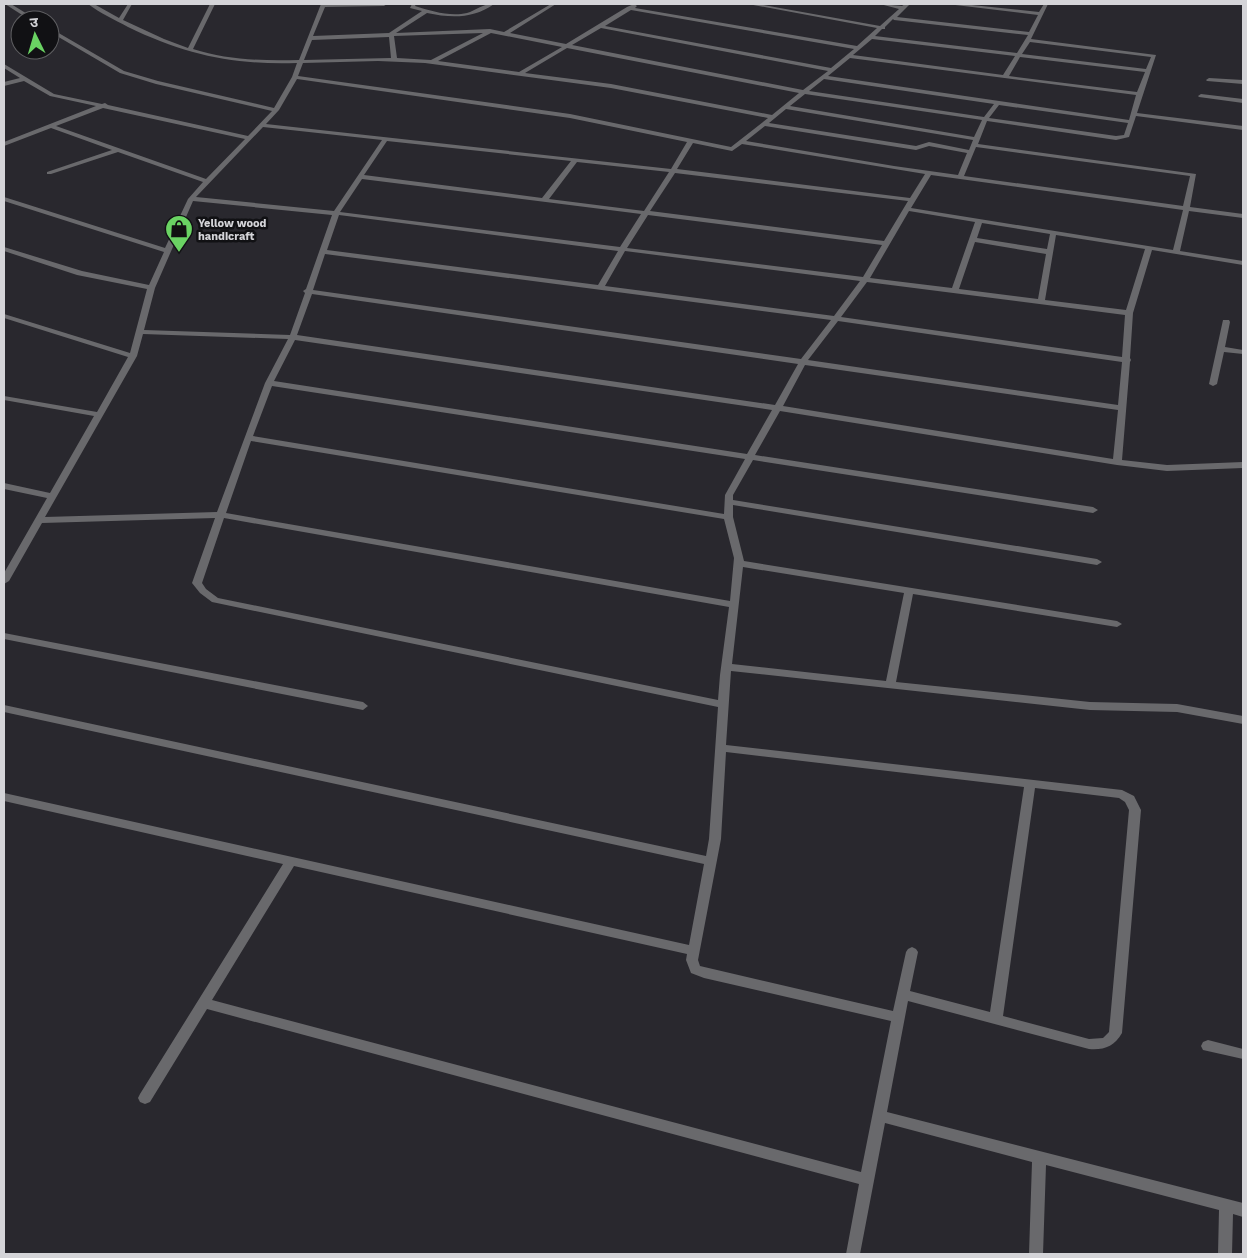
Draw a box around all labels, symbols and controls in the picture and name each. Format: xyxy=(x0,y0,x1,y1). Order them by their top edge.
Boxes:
north arrow xyxy=(10,10,60,60)
text: उ xyxy=(29,14,39,30)
shop icon: Yellow wood handicraft xyxy=(164,214,194,253)
place label: Yellow wood handicraft xyxy=(198,217,267,243)

